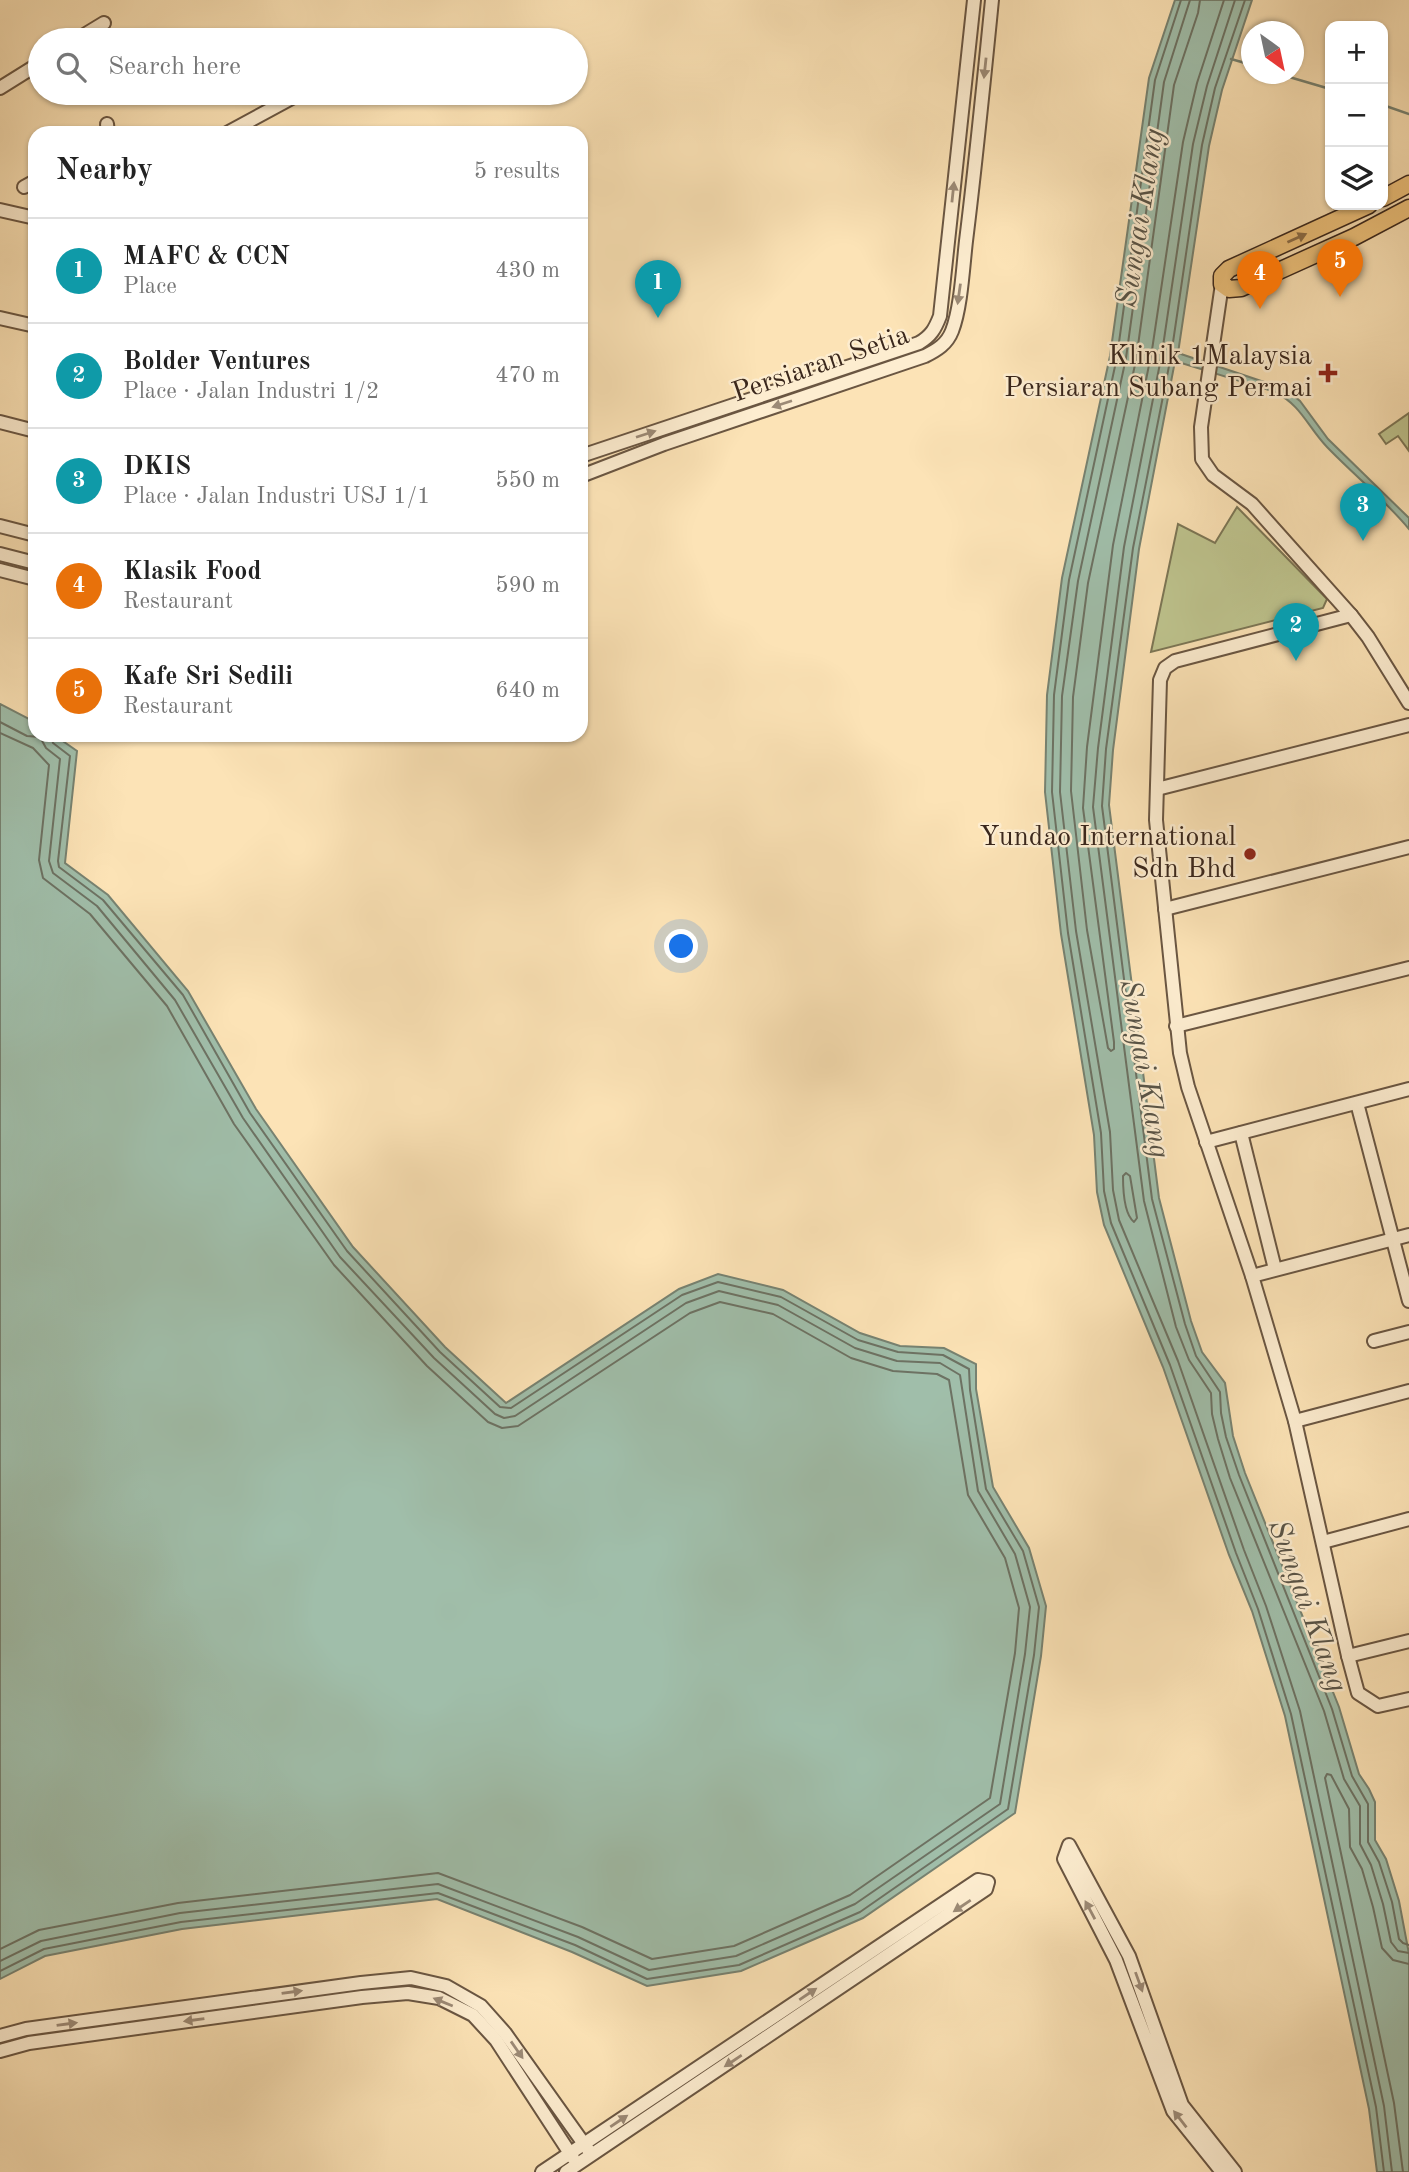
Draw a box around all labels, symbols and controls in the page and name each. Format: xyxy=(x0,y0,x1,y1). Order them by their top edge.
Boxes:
north arrow xyxy=(1241,21,1304,84)
map controls xyxy=(1325,21,1388,210)
button: + xyxy=(1325,21,1388,84)
search box xyxy=(28,28,588,105)
icon: search xyxy=(52,48,90,86)
text: Search here xyxy=(108,54,241,80)
one-way arrow xyxy=(979,57,990,79)
button: − xyxy=(1325,84,1388,147)
water label: Sungai Klang xyxy=(1112,126,1170,310)
button: layers xyxy=(1325,147,1388,210)
text: Nearby xyxy=(56,156,153,186)
text: 5 results xyxy=(474,160,560,183)
one-way arrow xyxy=(948,181,959,203)
one-way arrow xyxy=(1287,232,1307,244)
pin: 5 xyxy=(1317,239,1363,297)
text: MAFC & CCN xyxy=(123,244,290,270)
pin: 4 xyxy=(1237,251,1283,309)
text: 1 xyxy=(72,259,86,282)
text: 430 m xyxy=(495,259,560,282)
pin: 1 xyxy=(635,260,681,318)
text: Place xyxy=(123,275,177,298)
one-way arrow xyxy=(953,283,964,305)
street label: Persiaran Setia xyxy=(729,322,913,408)
place label: Klinik 1Malaysia Persiaran Subang Permai xyxy=(1004,343,1312,403)
text: Bolder Ventures xyxy=(123,349,310,375)
marker: Klinik 1Malaysia Persiaran Subang Permai xyxy=(1318,363,1338,383)
text: 2 xyxy=(72,364,86,387)
text: 470 m xyxy=(495,364,560,387)
text: Place · Jalan Industri 1/2 xyxy=(123,380,379,403)
one-way arrow xyxy=(771,399,792,410)
one-way arrow xyxy=(635,428,656,439)
text: DKIS xyxy=(123,454,191,480)
text: 3 xyxy=(72,469,86,492)
text: 550 m xyxy=(495,469,560,492)
pin: 3 xyxy=(1340,483,1386,541)
text: Place · Jalan Industri USJ 1/1 xyxy=(123,485,430,508)
text: Klasik Food xyxy=(123,559,261,585)
text: 4 xyxy=(72,574,86,597)
text: 590 m xyxy=(495,574,560,597)
text: Restaurant xyxy=(123,590,233,613)
pin: 2 xyxy=(1273,603,1319,661)
text: Kafe Sri Sedili xyxy=(123,664,293,690)
text: 5 xyxy=(72,679,86,702)
text: 640 m xyxy=(495,679,560,702)
text: Restaurant xyxy=(123,695,233,718)
place label: Yundao International Sdn Bhd xyxy=(979,824,1236,884)
marker: Yundao International Sdn Bhd xyxy=(1242,846,1258,862)
your location xyxy=(664,929,698,963)
water label: Sungai Klang xyxy=(1114,977,1174,1161)
water label: Sungai Klang xyxy=(1262,1516,1352,1696)
one-way arrow xyxy=(953,1899,971,1913)
one-way arrow xyxy=(1085,1900,1096,1920)
one-way arrow xyxy=(1133,1971,1144,1992)
one-way arrow xyxy=(281,1987,303,1998)
one-way arrow xyxy=(799,1988,818,2001)
one-way arrow xyxy=(432,1996,453,2007)
one-way arrow xyxy=(183,2015,205,2026)
one-way arrow xyxy=(56,2018,78,2029)
one-way arrow xyxy=(510,2041,524,2059)
one-way arrow xyxy=(724,2054,742,2068)
one-way arrow xyxy=(1172,2110,1187,2128)
one-way arrow xyxy=(610,2115,629,2128)

